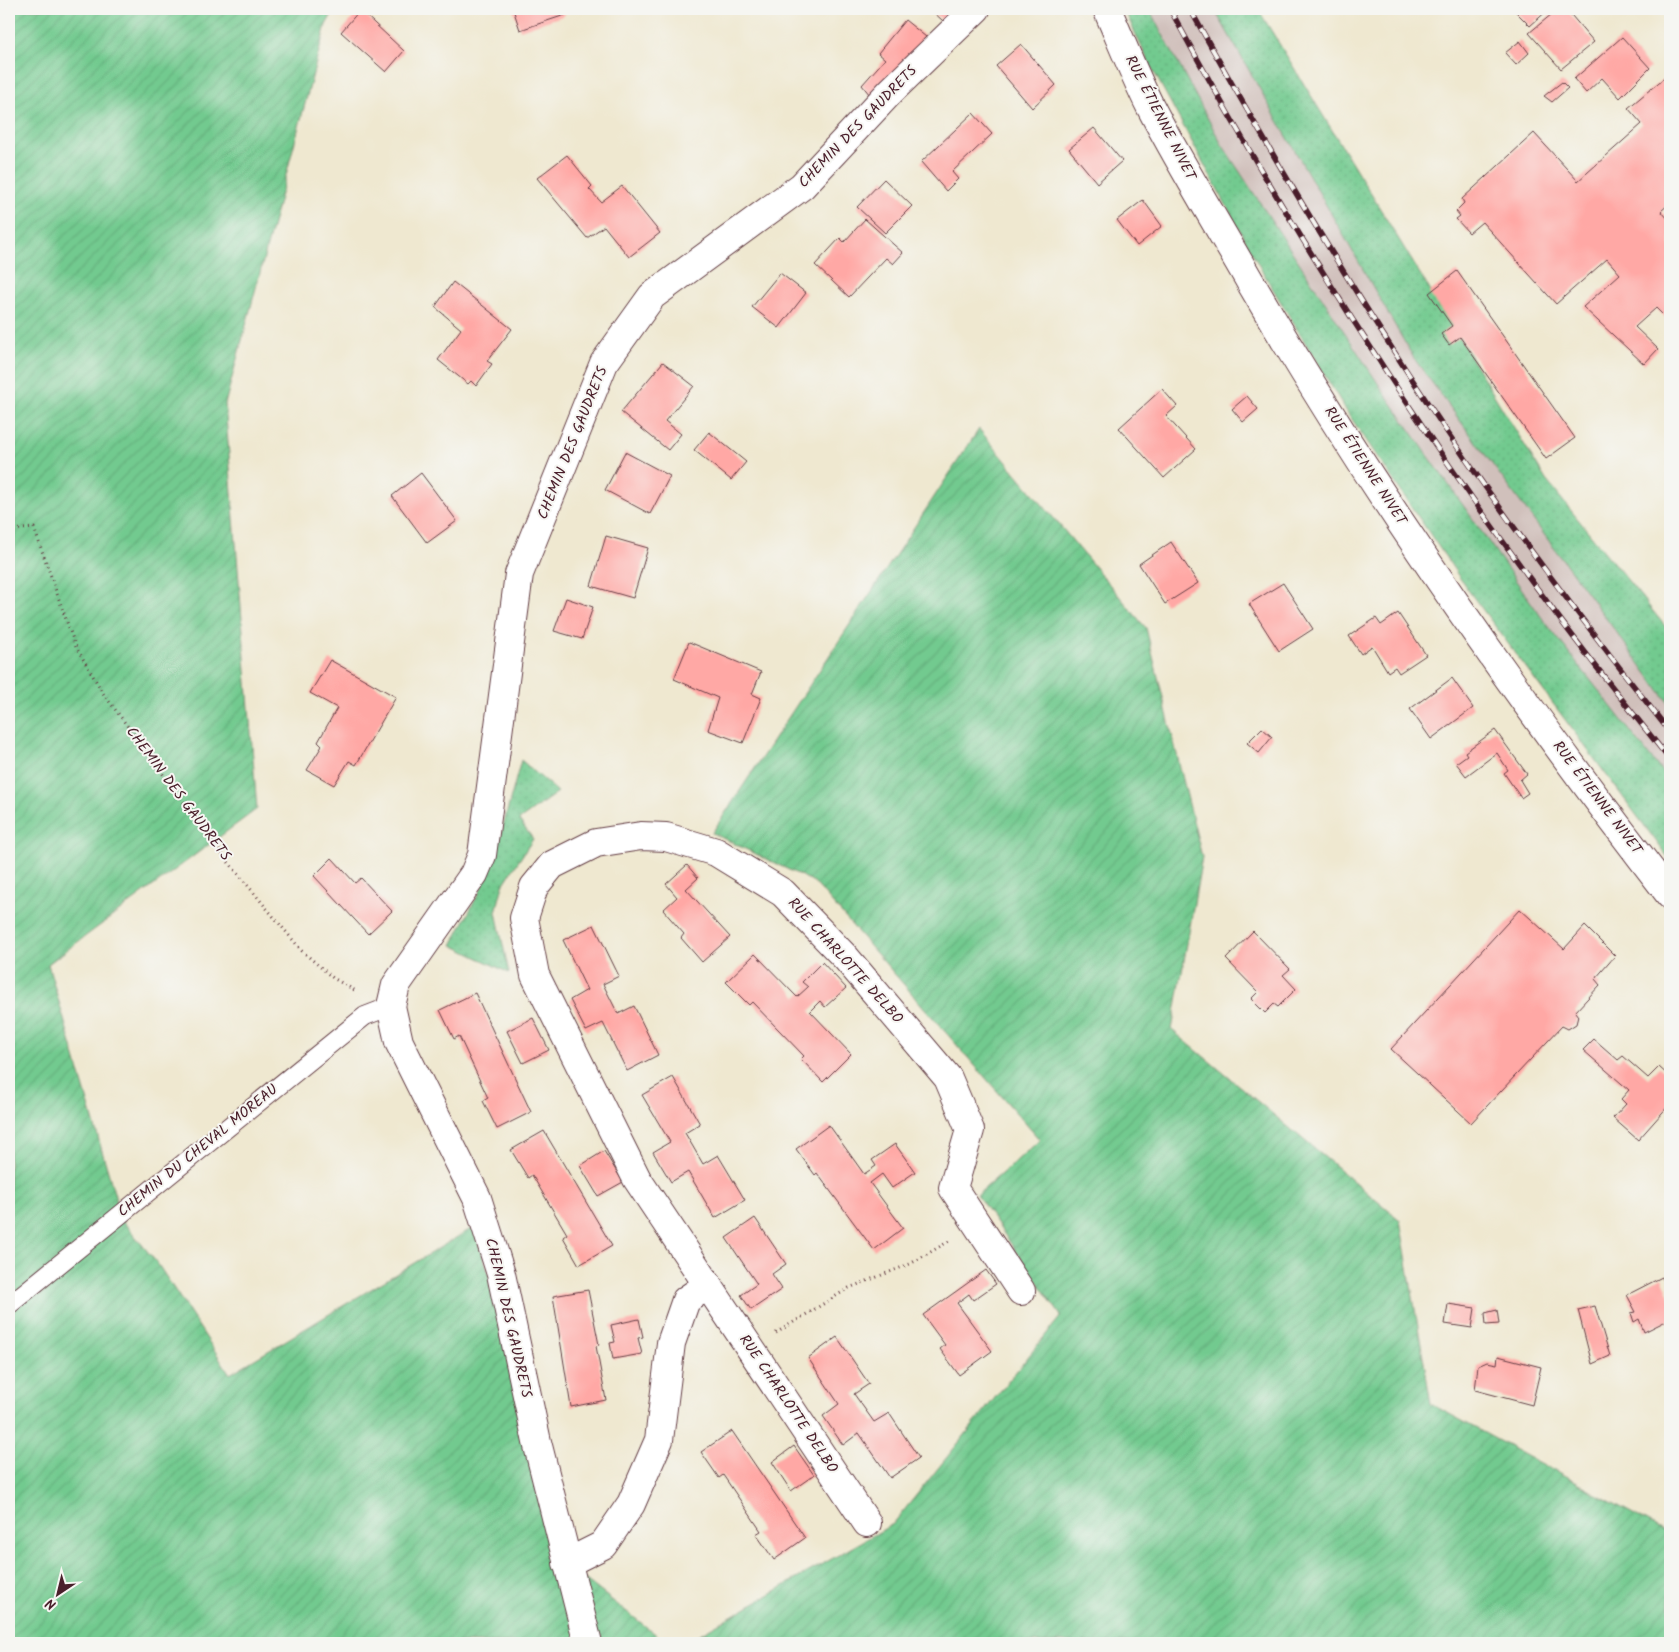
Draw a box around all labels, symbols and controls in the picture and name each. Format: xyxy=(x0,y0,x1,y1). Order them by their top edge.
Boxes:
street label: RUE ÉTIENNE NIVET xyxy=(1118,51,1203,186)
street label: CHEMIN DES GAUDRETS xyxy=(793,60,923,194)
street label: CHEMIN DES GAUDRETS xyxy=(531,363,615,523)
street label: RUE ÉTIENNE NIVET xyxy=(1318,402,1414,532)
street label: CHEMIN DES GAUDRETS xyxy=(119,722,237,866)
street label: RUE ÉTIENNE NIVET xyxy=(1546,736,1649,862)
street label: RUE CHARLOTTE DELBO xyxy=(782,892,908,1030)
street label: CHEMIN DU CHEVAL MOREAU xyxy=(112,1078,284,1224)
street label: CHEMIN DES GAUDRETS xyxy=(478,1236,538,1400)
street label: RUE CHARLOTTE DELBO xyxy=(732,1330,844,1478)
north arrow xyxy=(32,1570,82,1620)
text: N xyxy=(41,1592,61,1615)

